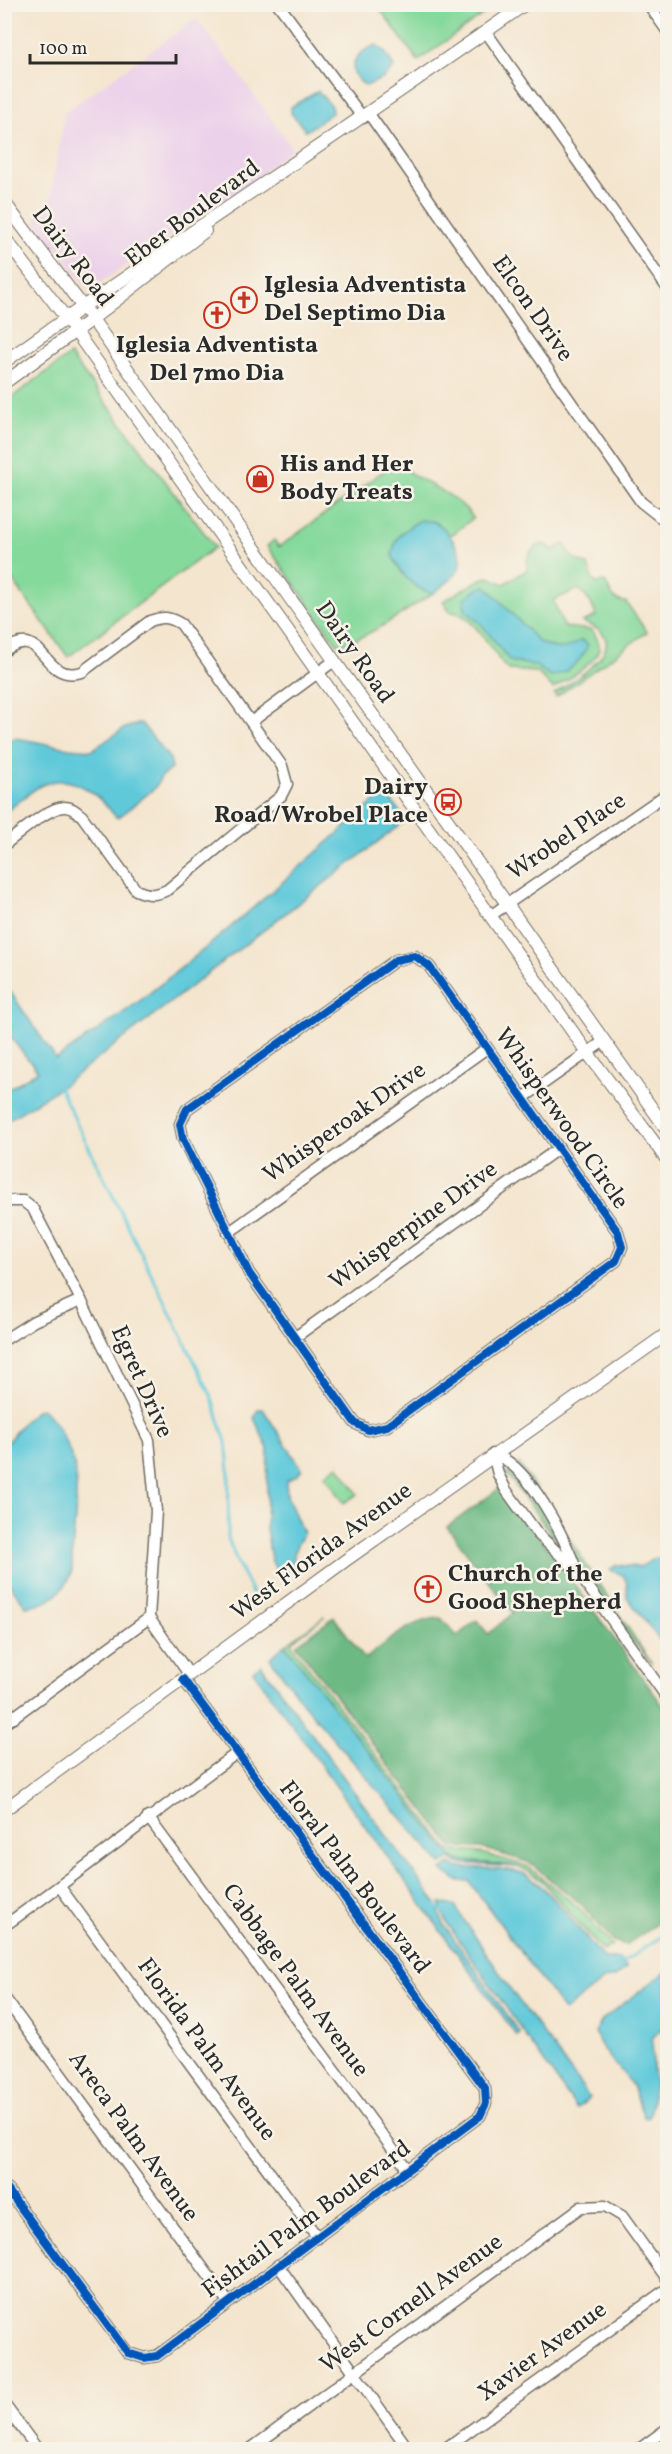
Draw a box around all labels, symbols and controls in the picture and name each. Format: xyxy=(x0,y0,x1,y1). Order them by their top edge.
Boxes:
scale bar xyxy=(30,27,176,65)
text: 100 m xyxy=(39,37,88,62)
street label: Eber Boulevard xyxy=(118,152,268,276)
street label: Dairy Road xyxy=(23,200,121,314)
street label: Elcon Drive xyxy=(483,249,581,369)
place label: Iglesia Adventista Del Septimo Dia xyxy=(264,269,466,331)
church icon: Iglesia Adventista Del Septimo Dia xyxy=(229,285,259,315)
church icon: Iglesia Adventista Del 7mo Dia xyxy=(202,300,232,330)
place label: Iglesia Adventista Del 7mo Dia xyxy=(116,329,318,391)
place label: His and Her Body Treats xyxy=(280,448,413,510)
shop icon: His and Her Body Treats xyxy=(245,464,275,494)
street label: Dairy Road xyxy=(306,595,402,711)
place label: Dairy Road/Wrobel Place xyxy=(214,771,429,833)
street label: Wrobel Place xyxy=(501,785,633,889)
bus stop icon: Dairy Road/Wrobel Place xyxy=(433,787,463,817)
street label: Whisperwood Circle xyxy=(486,1021,636,1217)
street label: Whisperoak Drive xyxy=(257,1054,433,1192)
street label: Whisperpine Drive xyxy=(323,1153,505,1299)
street label: Egret Drive xyxy=(101,1320,181,1444)
street label: West Florida Avenue xyxy=(224,1475,420,1629)
place label: Church of the Good Shepherd xyxy=(448,1558,622,1620)
church icon: Church of the Good Shepherd xyxy=(413,1574,443,1604)
street label: Floral Palm Boulevard xyxy=(270,1774,438,1982)
street label: Cabbage Palm Avenue xyxy=(213,1877,377,2085)
street label: Florida Palm Avenue xyxy=(128,1952,284,2148)
street label: Areca Palm Avenue xyxy=(59,2045,207,2229)
street label: Fishtail Palm Boulevard xyxy=(195,2132,419,2308)
street label: West Cornell Avenue xyxy=(313,2226,511,2382)
street label: Xavier Avenue xyxy=(472,2294,614,2410)

